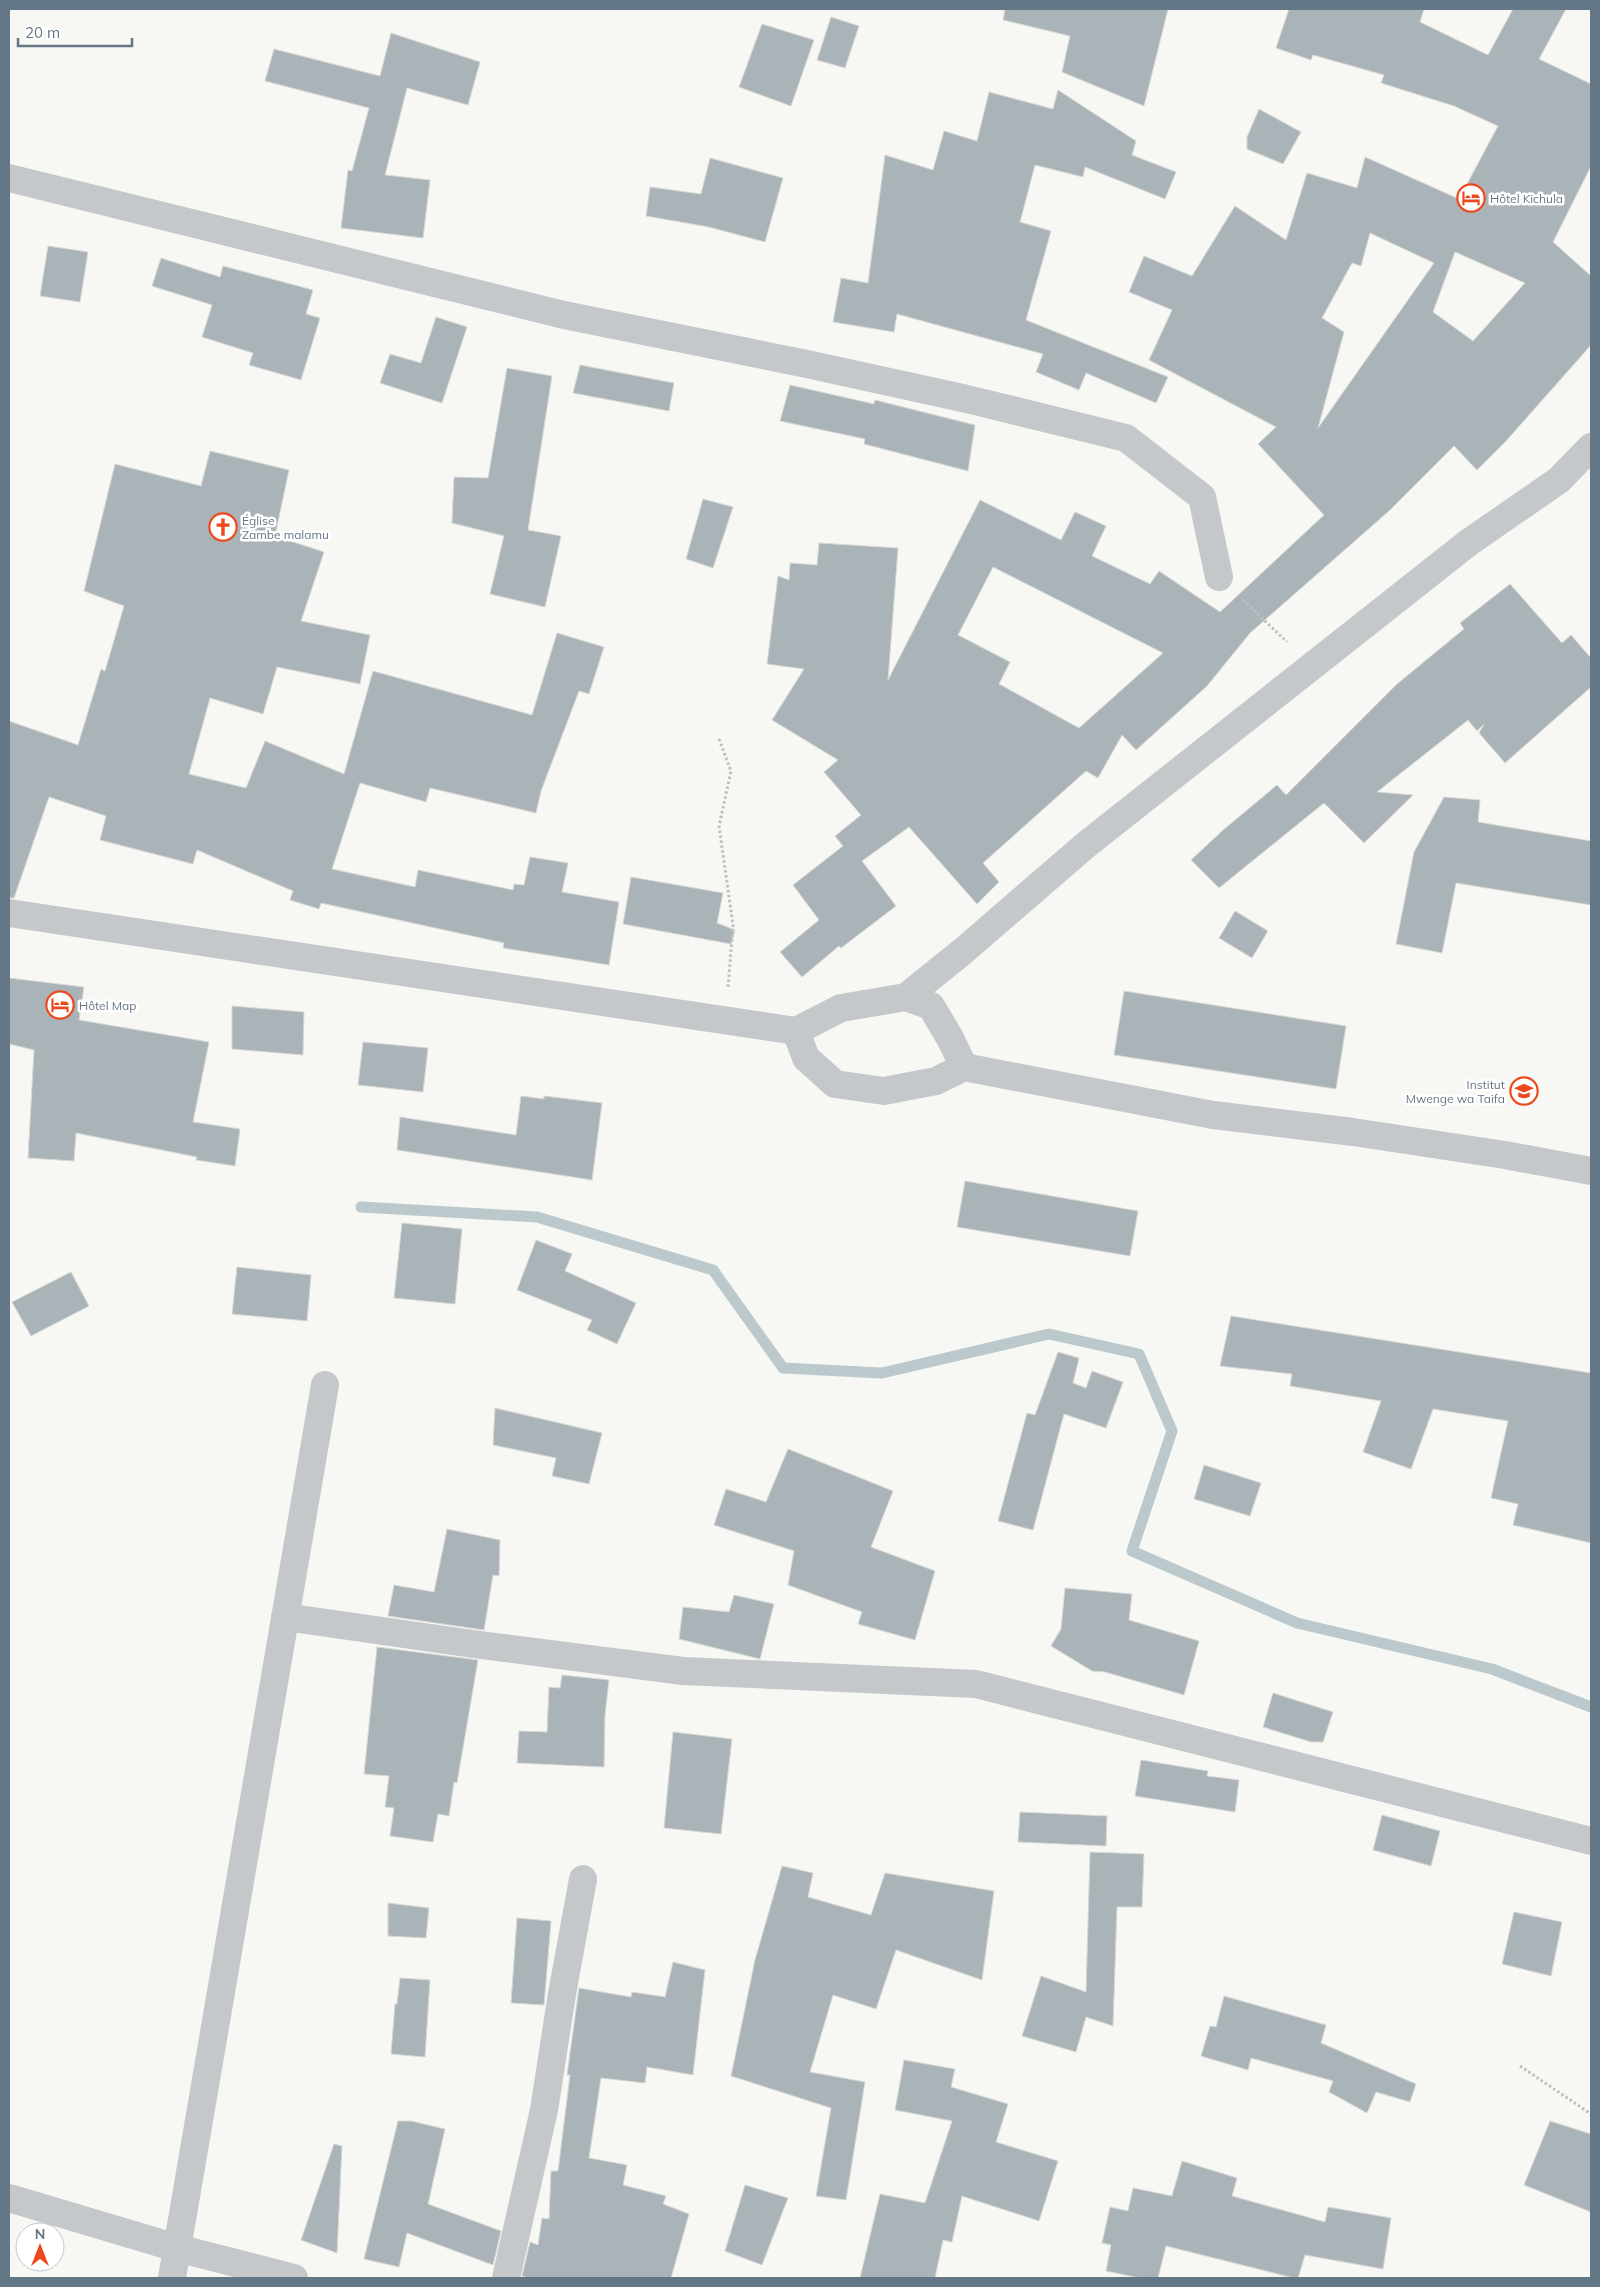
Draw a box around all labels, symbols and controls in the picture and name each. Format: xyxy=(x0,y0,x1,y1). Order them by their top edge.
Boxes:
scale bar xyxy=(18,15,131,47)
text: 20 m xyxy=(25,23,60,42)
hotel icon: Hôtel Kichula xyxy=(1456,183,1486,213)
place label: Hôtel Kichula xyxy=(1490,191,1563,206)
church icon: Église Zambe malamu xyxy=(208,512,238,542)
place label: Église Zambe malamu xyxy=(242,513,329,542)
hotel icon: Hôtel Map xyxy=(45,990,75,1020)
place label: Hôtel Map xyxy=(79,998,136,1013)
school or university icon: Institut Mwenge wa Taifa xyxy=(1509,1076,1539,1106)
place label: Institut Mwenge wa Taifa xyxy=(1406,1077,1505,1106)
north arrow xyxy=(15,2222,65,2272)
text: N xyxy=(35,2225,45,2243)

